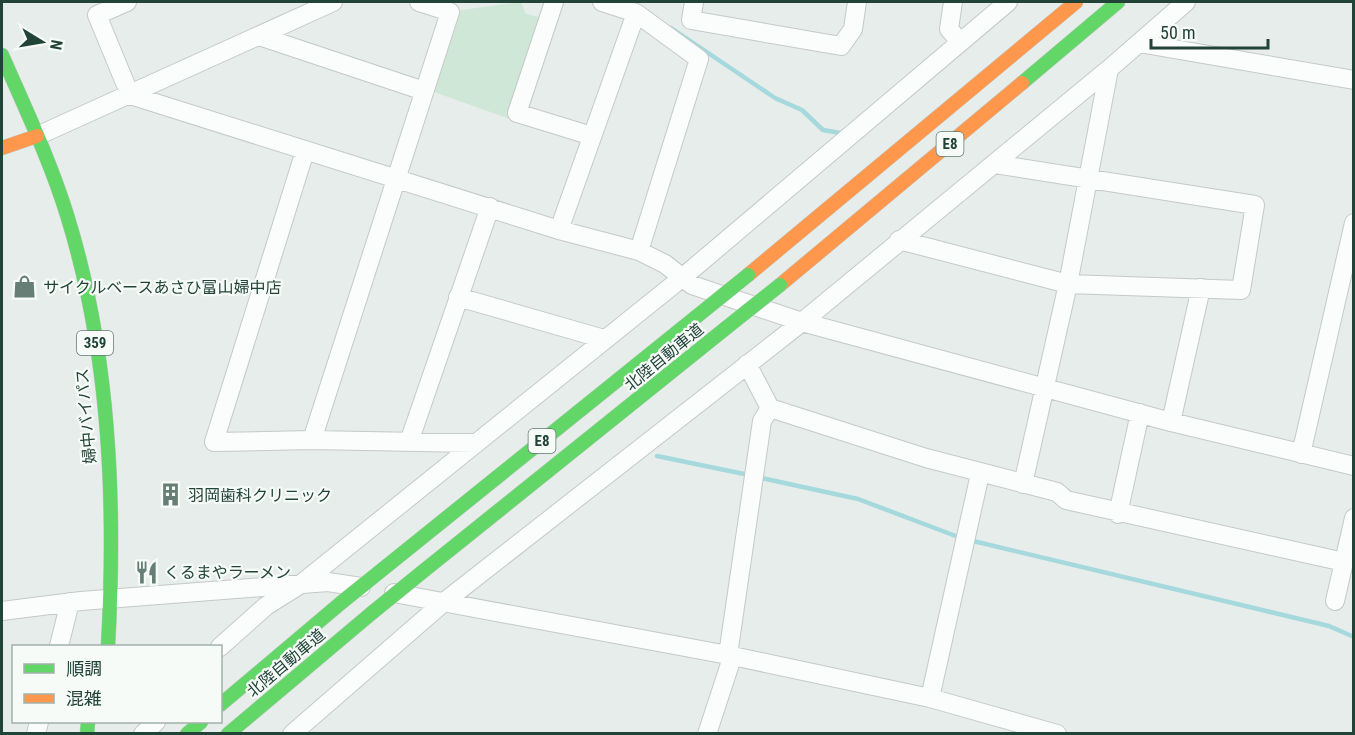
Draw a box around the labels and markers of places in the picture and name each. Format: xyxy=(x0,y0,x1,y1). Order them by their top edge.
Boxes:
shop icon: サイクルベースあさひ富山婦中店 xyxy=(12,274,38,300)
place label: サイクルベースあさひ富山婦中店 xyxy=(43,278,281,297)
building icon: 羽岡歯科クリニック xyxy=(157,482,183,508)
place label: 羽岡歯科クリニック xyxy=(188,486,332,505)
restaurant icon: くるまやラーメン xyxy=(133,559,159,585)
place label: くるまやラーメン xyxy=(164,563,291,582)

